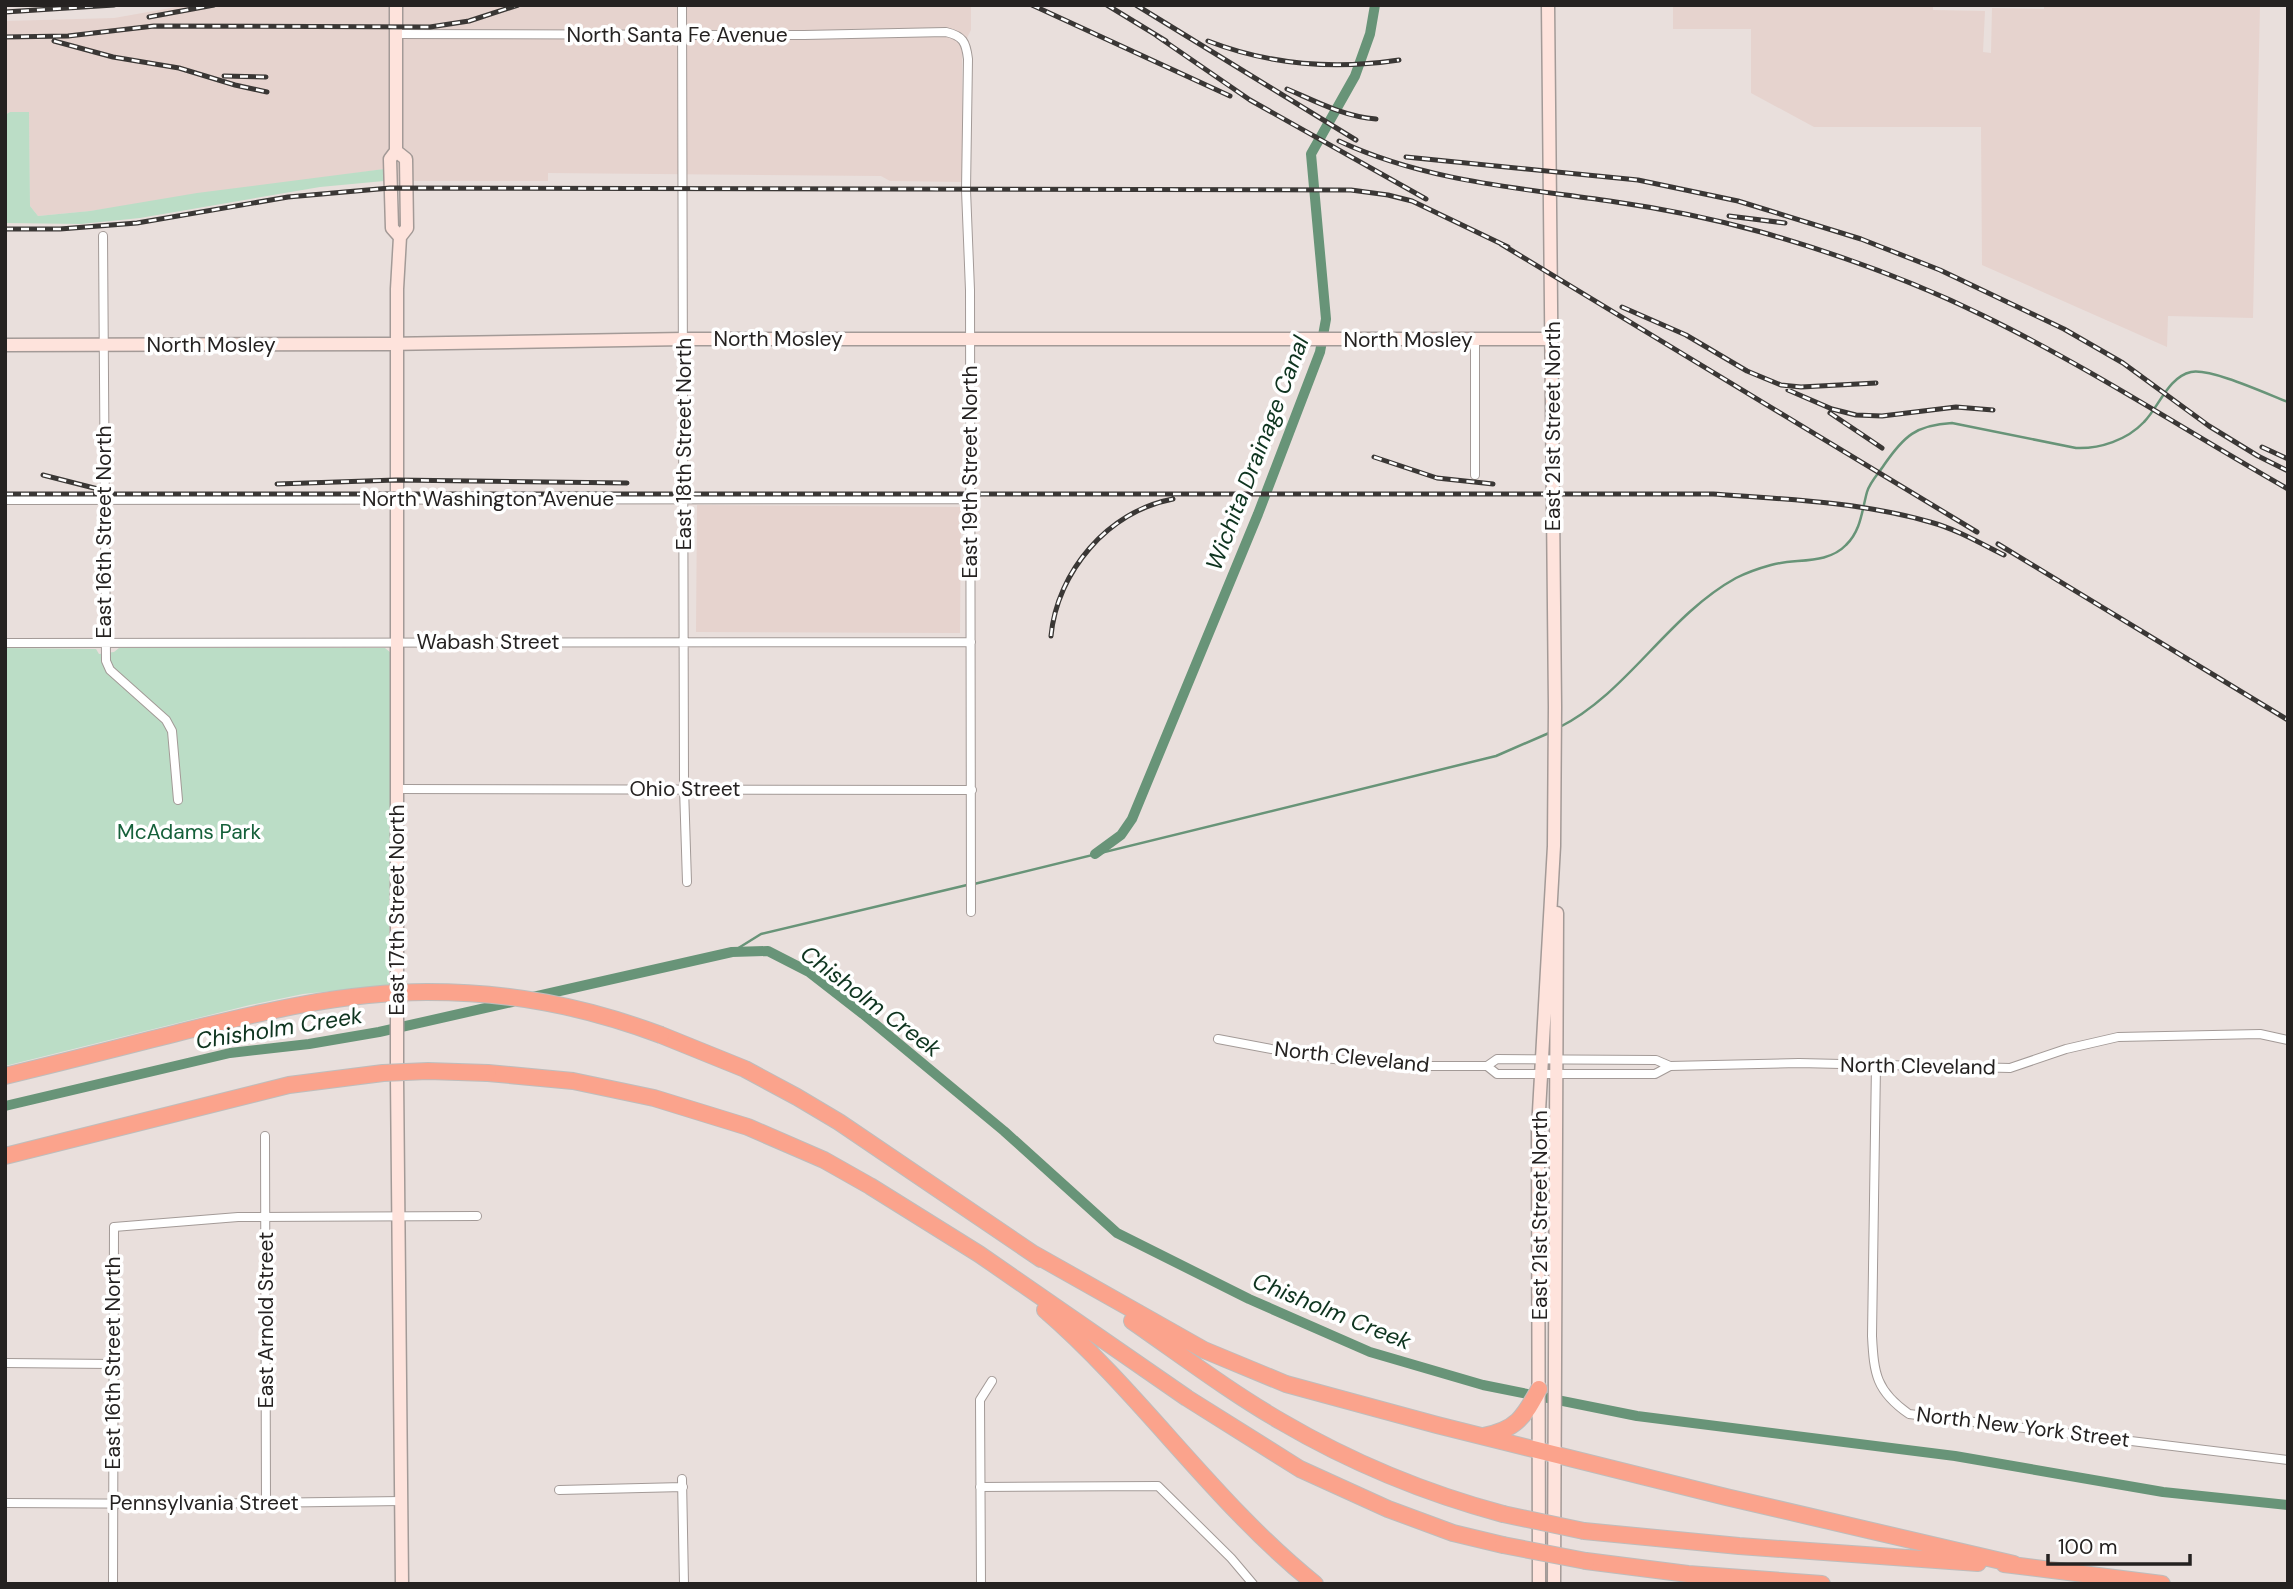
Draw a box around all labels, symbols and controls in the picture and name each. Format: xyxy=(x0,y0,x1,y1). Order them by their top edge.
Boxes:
street label: North Santa Fe Avenue xyxy=(566,21,788,49)
street label: East 21st Street North xyxy=(1539,321,1567,531)
street label: North Mosley xyxy=(713,325,843,353)
street label: North Mosley xyxy=(1343,326,1473,354)
street label: North Mosley xyxy=(146,331,276,359)
water label: Wichita Drainage Canal xyxy=(1198,331,1316,574)
street label: East 18th Street North xyxy=(670,338,698,550)
street label: East 19th Street North xyxy=(956,366,984,578)
street label: East 16th Street North xyxy=(90,426,118,638)
street label: North Washington Avenue xyxy=(362,485,614,513)
street label: Wabash Street xyxy=(416,628,560,656)
street label: Ohio Street xyxy=(630,775,740,803)
street label: East 17th Street North xyxy=(383,805,411,1016)
park label: McAdams Park xyxy=(117,818,261,846)
water label: Chisholm Creek xyxy=(795,938,948,1064)
water label: Chisholm Creek xyxy=(193,1000,365,1056)
street label: North Cleveland xyxy=(1273,1035,1431,1079)
street label: North Cleveland xyxy=(1840,1051,1996,1081)
street label: East 21st Street North xyxy=(1526,1110,1554,1320)
street label: East Arnold Street xyxy=(252,1232,280,1408)
street label: East 16th Street North xyxy=(99,1257,127,1469)
water label: Chisholm Creek xyxy=(1248,1266,1416,1357)
street label: North New York Street xyxy=(1915,1400,2131,1454)
street label: Pennsylvania Street xyxy=(109,1489,299,1517)
scale bar xyxy=(2048,1522,2190,1566)
text: 100 m xyxy=(2058,1533,2118,1561)

